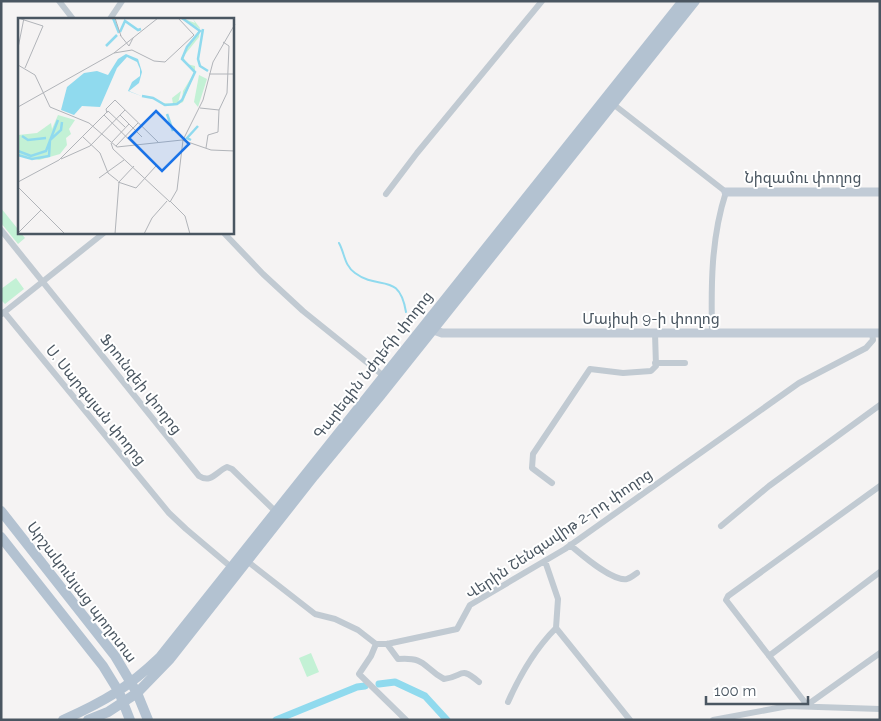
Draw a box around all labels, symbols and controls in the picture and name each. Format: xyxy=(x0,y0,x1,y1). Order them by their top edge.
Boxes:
inset map xyxy=(18,18,234,234)
street label: Նիզամու փողոց xyxy=(744,169,862,187)
street label: Գարեգին Նժդեհի փողոց xyxy=(310,288,436,442)
street label: Մայիսի 9-ի փողոց xyxy=(582,310,720,328)
street label: Ֆրունզեի փողոց xyxy=(96,330,186,438)
street label: Ս. Սարգսյան փողոց xyxy=(42,341,150,469)
street label: Վերին Շենգավիթ 2-րդ փողոց xyxy=(462,465,656,603)
street label: Արշակունյաց պողոտա xyxy=(23,518,141,666)
scale bar xyxy=(706,674,808,706)
text: 100 m xyxy=(714,682,756,700)

